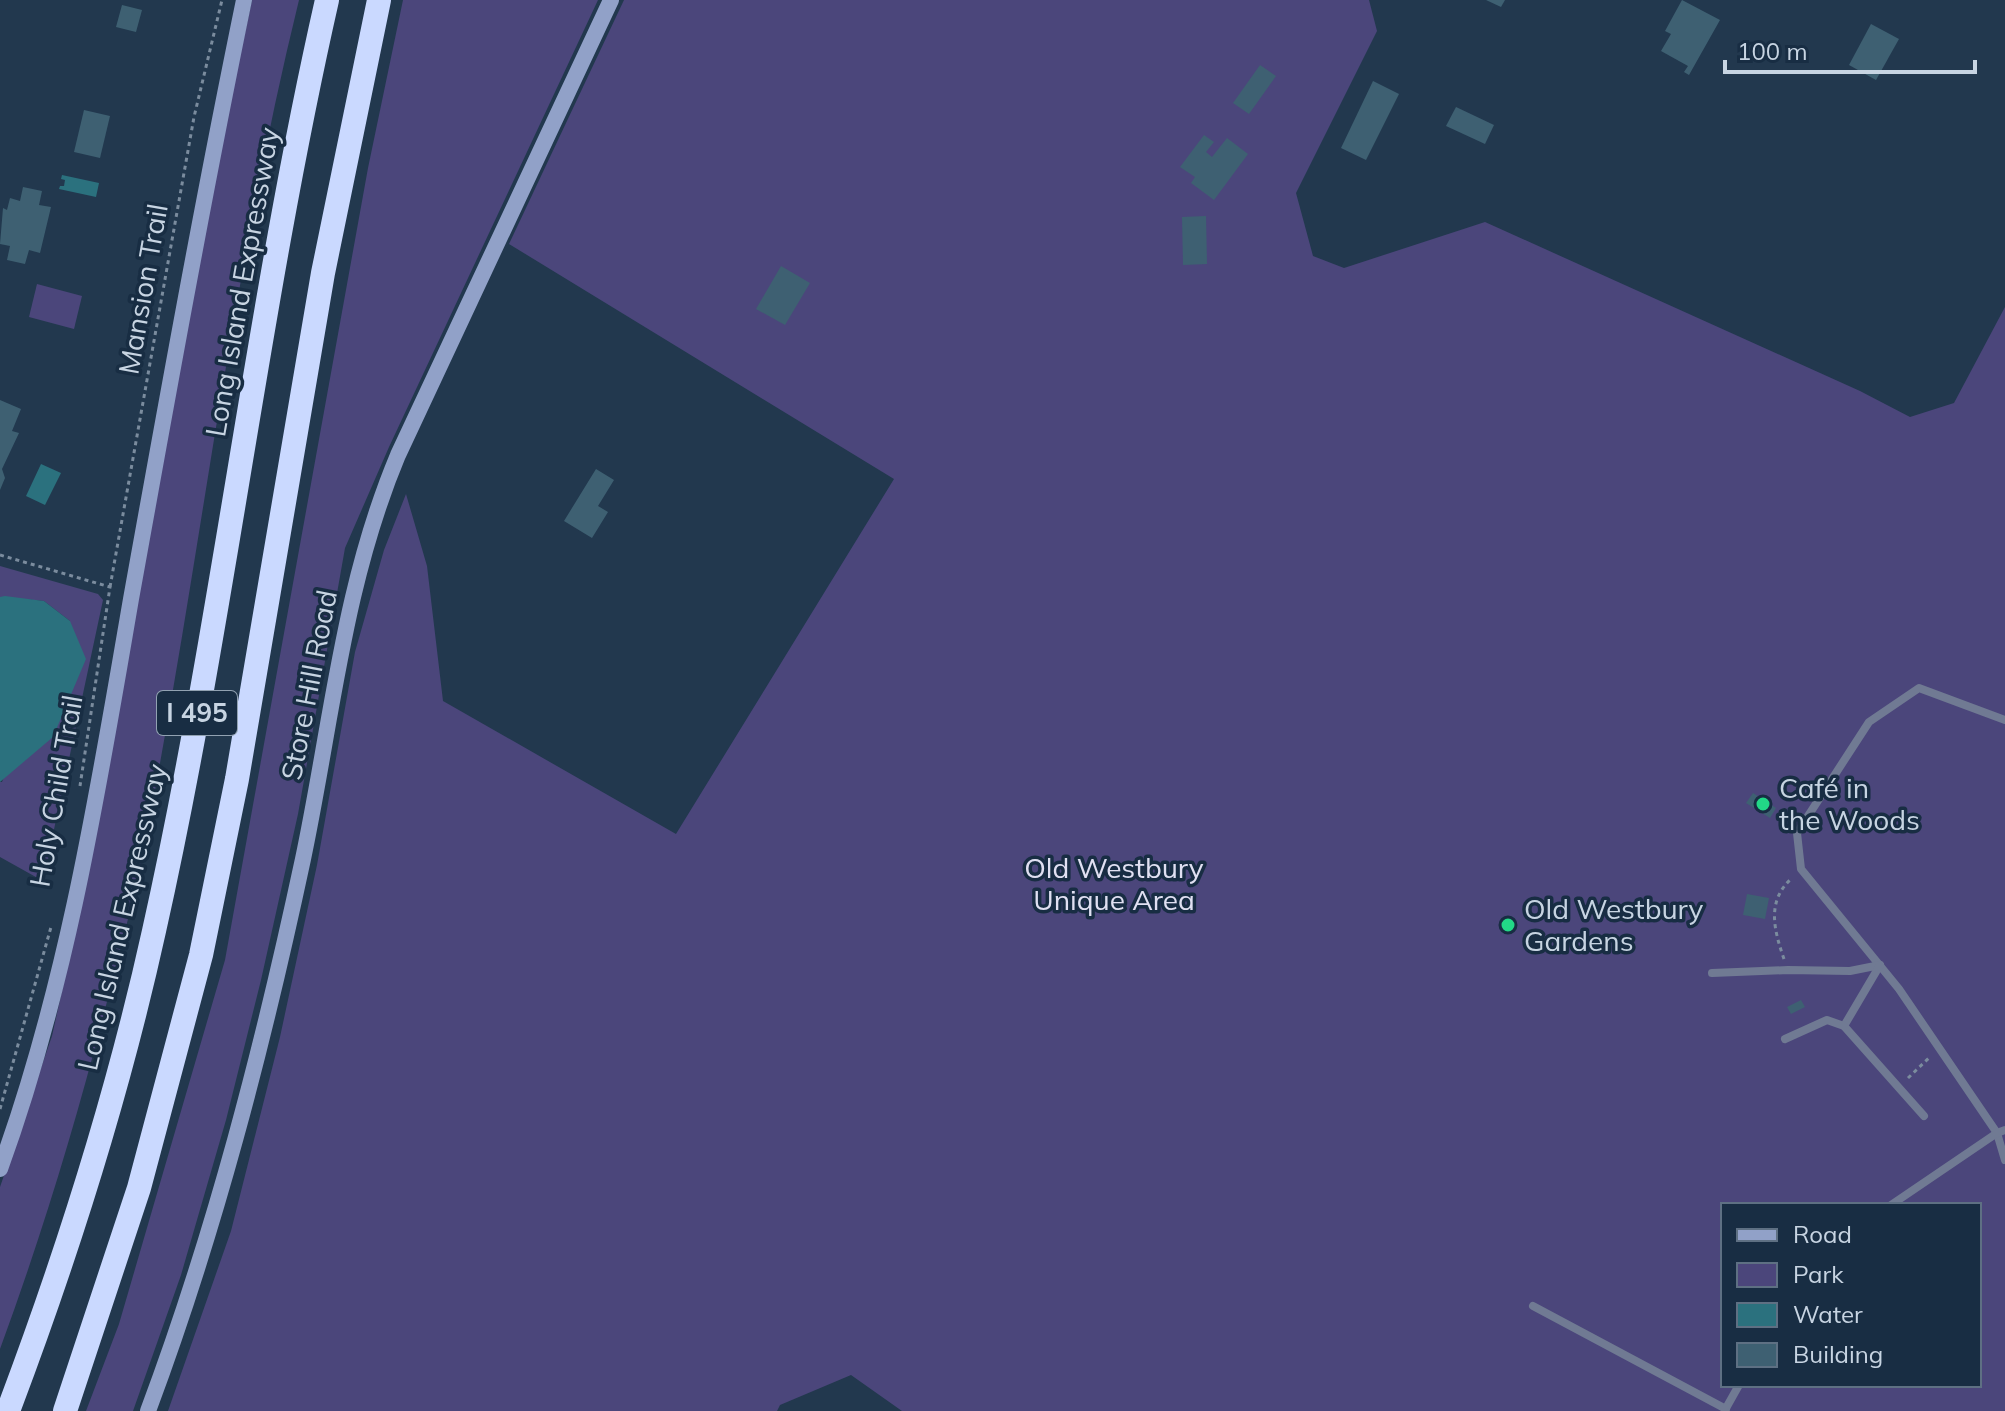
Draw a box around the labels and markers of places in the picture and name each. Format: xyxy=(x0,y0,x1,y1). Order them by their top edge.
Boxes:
place label: Café in the Woods xyxy=(1779,770,1920,837)
marker: Café in the Woods xyxy=(1754,795,1772,813)
place label: Old Westbury Gardens xyxy=(1524,891,1704,958)
marker: Old Westbury Gardens xyxy=(1499,916,1517,934)

